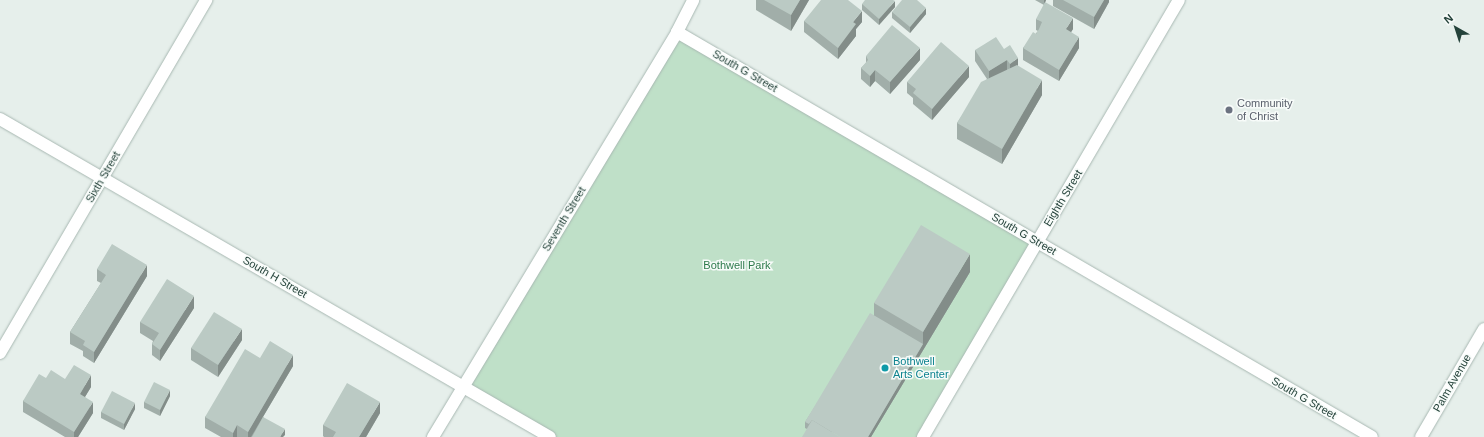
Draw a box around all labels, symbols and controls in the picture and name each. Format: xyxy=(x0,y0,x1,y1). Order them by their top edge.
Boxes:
north arrow xyxy=(1436,8,1476,48)
text: N xyxy=(1442,12,1455,26)
street label: South G Street xyxy=(710,47,780,95)
place label: Community of Christ xyxy=(1237,97,1293,123)
marker: Community of Christ xyxy=(1224,105,1234,115)
street label: Sixth Street xyxy=(83,149,123,205)
street label: Eighth Street xyxy=(1041,167,1085,229)
street label: Seventh Street xyxy=(540,184,588,254)
street label: South G Street xyxy=(989,210,1059,258)
street label: South H Street xyxy=(240,253,310,301)
park label: Bothwell Park xyxy=(703,258,771,272)
street label: Palm Avenue xyxy=(1430,351,1474,415)
place label: Bothwell Arts Center xyxy=(893,355,949,381)
marker: Bothwell Arts Center xyxy=(880,363,890,373)
street label: South G Street xyxy=(1269,374,1339,422)

